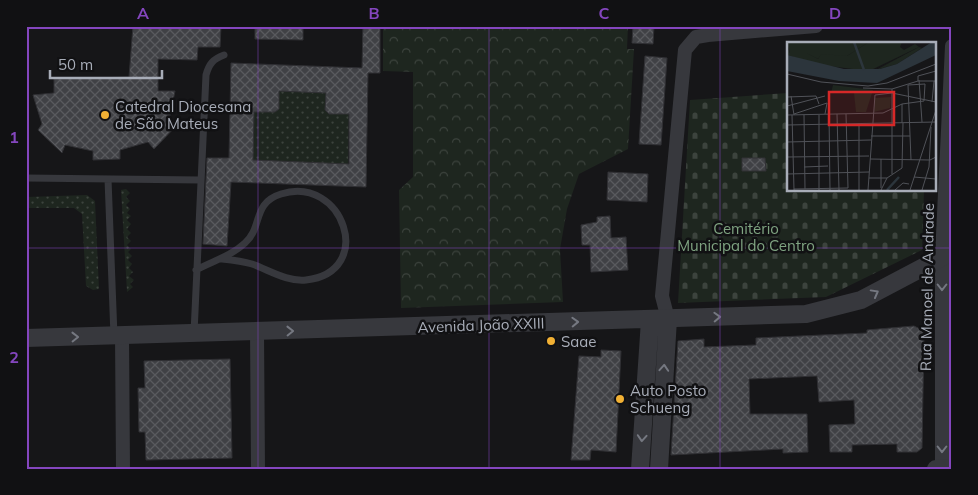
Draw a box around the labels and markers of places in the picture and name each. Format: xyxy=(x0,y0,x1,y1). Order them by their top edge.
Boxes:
place label: Catedral Diocesana de São Mateus xyxy=(115,97,251,133)
marker: Catedral Diocesana de São Mateus xyxy=(99,109,111,121)
place label: Saae xyxy=(561,332,597,351)
marker: Saae xyxy=(545,335,557,347)
place label: Auto Posto Schueng xyxy=(630,381,706,417)
marker: Auto Posto Schueng xyxy=(614,393,626,405)

